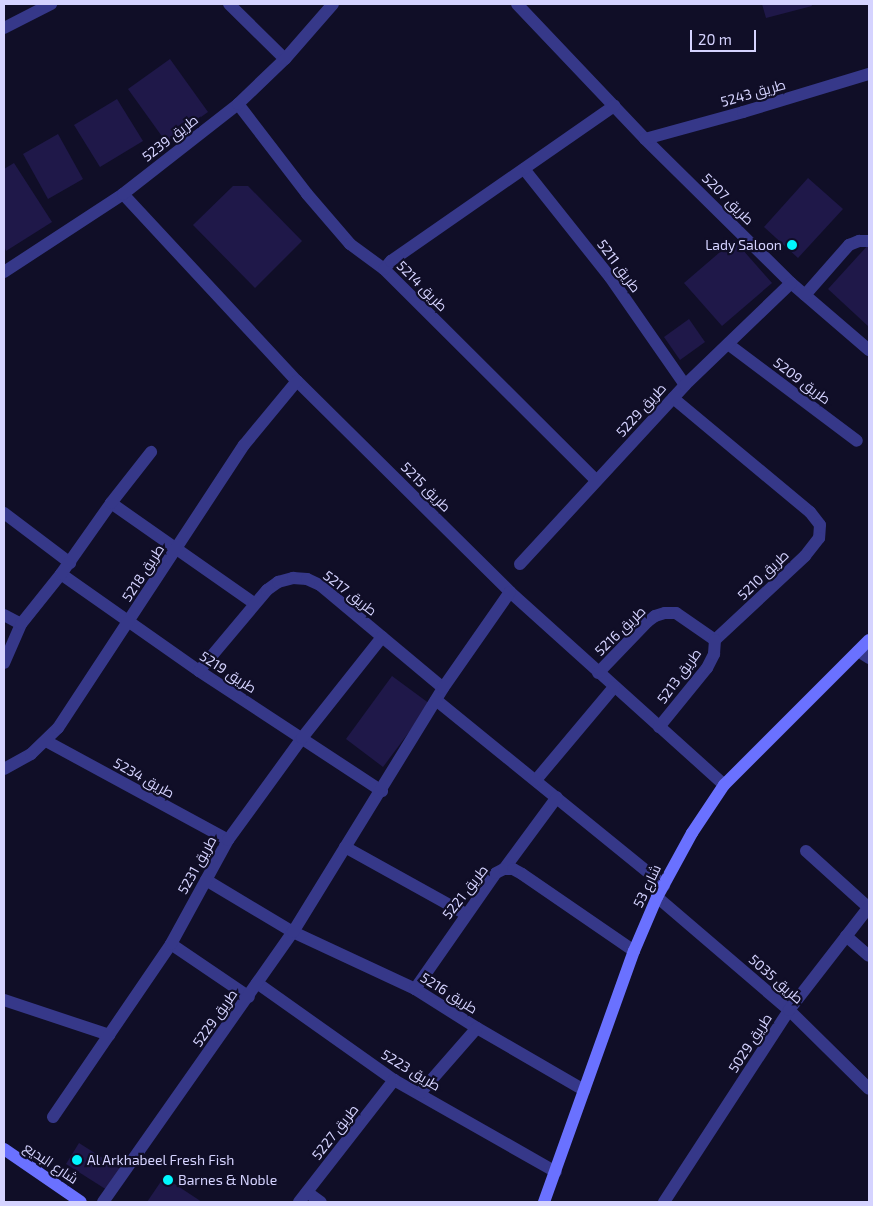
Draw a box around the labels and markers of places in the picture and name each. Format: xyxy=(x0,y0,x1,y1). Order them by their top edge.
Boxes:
place label: Lady Saloon xyxy=(705,237,782,253)
marker: Lady Saloon xyxy=(786,239,798,251)
place label: Al Arkhabeel Fresh Fish xyxy=(87,1152,235,1168)
marker: Al Arkhabeel Fresh Fish xyxy=(71,1154,83,1166)
place label: Barnes & Noble xyxy=(178,1172,277,1188)
marker: Barnes & Noble xyxy=(162,1174,174,1186)

